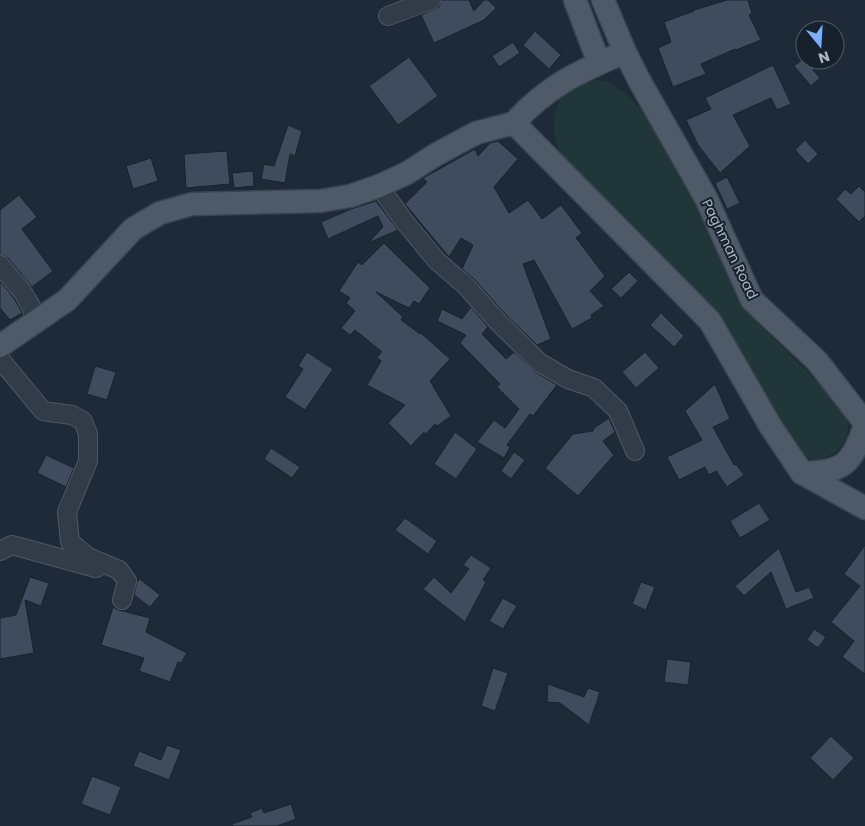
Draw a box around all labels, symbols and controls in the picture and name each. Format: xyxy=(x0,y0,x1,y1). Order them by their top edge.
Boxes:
north arrow xyxy=(795,20,845,70)
text: N xyxy=(816,46,832,69)
street label: Paghman Road xyxy=(697,196,763,302)

